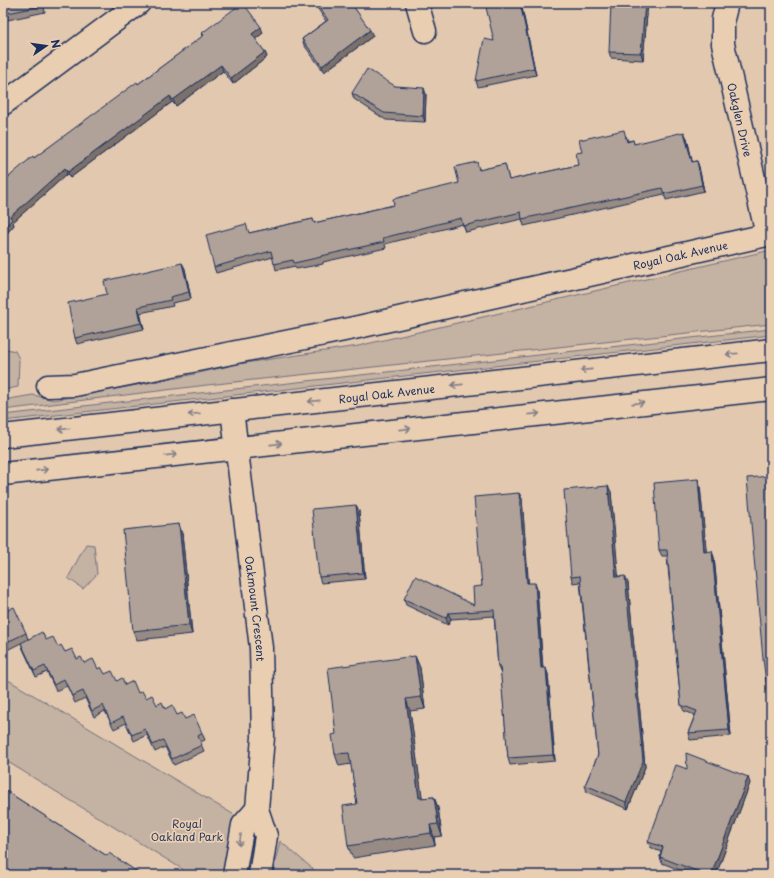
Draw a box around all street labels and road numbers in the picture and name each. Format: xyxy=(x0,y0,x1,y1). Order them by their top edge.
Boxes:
street label: Oakglen Drive xyxy=(724,81,757,158)
street label: Royal Oak Avenue xyxy=(631,235,730,273)
street label: Royal Oak Avenue xyxy=(338,379,436,407)
street label: Oakmount Crescent xyxy=(241,555,270,662)

